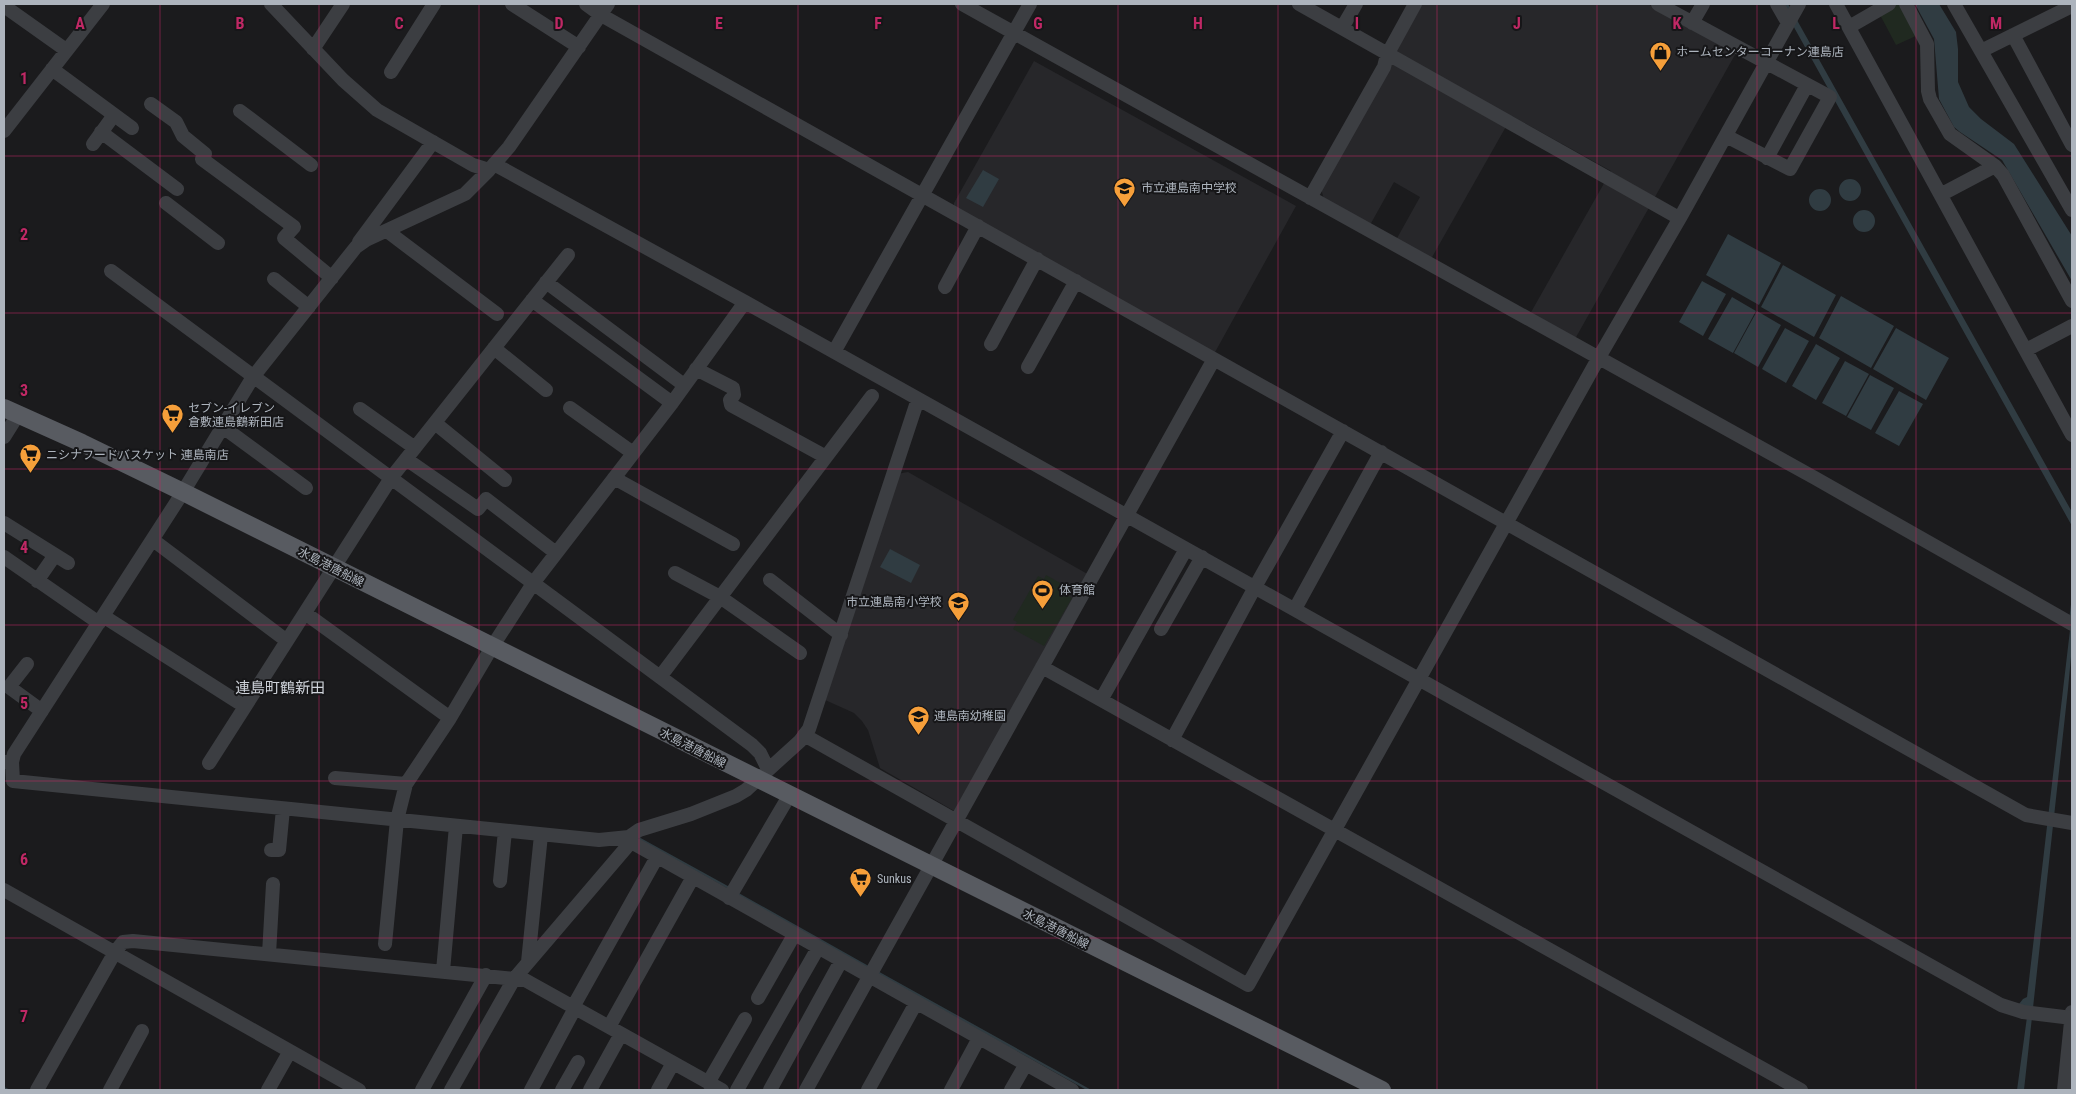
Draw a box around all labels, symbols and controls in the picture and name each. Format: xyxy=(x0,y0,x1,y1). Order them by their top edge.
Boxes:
text: A xyxy=(75,14,85,33)
text: B xyxy=(236,14,245,33)
text: C xyxy=(394,14,404,33)
text: D xyxy=(554,14,564,33)
text: E xyxy=(715,14,723,33)
text: F xyxy=(874,14,882,33)
text: G xyxy=(1033,14,1043,33)
text: H xyxy=(1193,14,1203,33)
text: I xyxy=(1355,14,1359,33)
text: J xyxy=(1513,14,1521,33)
text: K xyxy=(1673,14,1682,33)
text: L xyxy=(1832,14,1840,33)
text: M xyxy=(1990,14,2002,33)
shop icon: ホームセンターコーナン連島店 xyxy=(1648,40,1672,71)
place label: ホームセンターコーナン連島店 xyxy=(1676,45,1844,59)
text: 1 xyxy=(20,69,28,88)
school or university icon: 市立連島南中学校 xyxy=(1113,176,1137,207)
place label: 市立連島南中学校 xyxy=(1141,181,1237,195)
text: 2 xyxy=(20,225,28,244)
text: 3 xyxy=(20,381,28,400)
place label: セブン‐イレブン 倉敷連島鶴新田店 xyxy=(188,401,284,429)
supermarket icon: セブン‐イレブン 倉敷連島鶴新田店 xyxy=(160,403,184,434)
supermarket icon: ニシナフードバスケット 連島南店 xyxy=(18,443,42,474)
place label: ニシナフードバスケット 連島南店 xyxy=(46,448,229,462)
text: 4 xyxy=(20,538,28,557)
street label: 水島港唐船線 xyxy=(296,544,366,590)
sports icon: 体育館 xyxy=(1031,578,1055,609)
place label: 体育館 xyxy=(1059,583,1095,597)
school or university icon: 市立連島南小学校 xyxy=(946,590,970,621)
place label: 市立連島南小学校 xyxy=(846,595,942,609)
district label: 連島町鶴新田 xyxy=(235,679,325,697)
text: 5 xyxy=(20,694,28,713)
school or university icon: 連島南幼稚園 xyxy=(906,704,930,735)
place label: 連島南幼稚園 xyxy=(934,709,1006,723)
street label: 水島港唐船線 xyxy=(658,725,728,771)
text: 6 xyxy=(20,850,28,869)
supermarket icon: Sunkus xyxy=(849,867,873,898)
place label: Sunkus xyxy=(877,872,912,886)
street label: 水島港唐船線 xyxy=(1021,906,1091,952)
text: 7 xyxy=(20,1007,28,1026)

